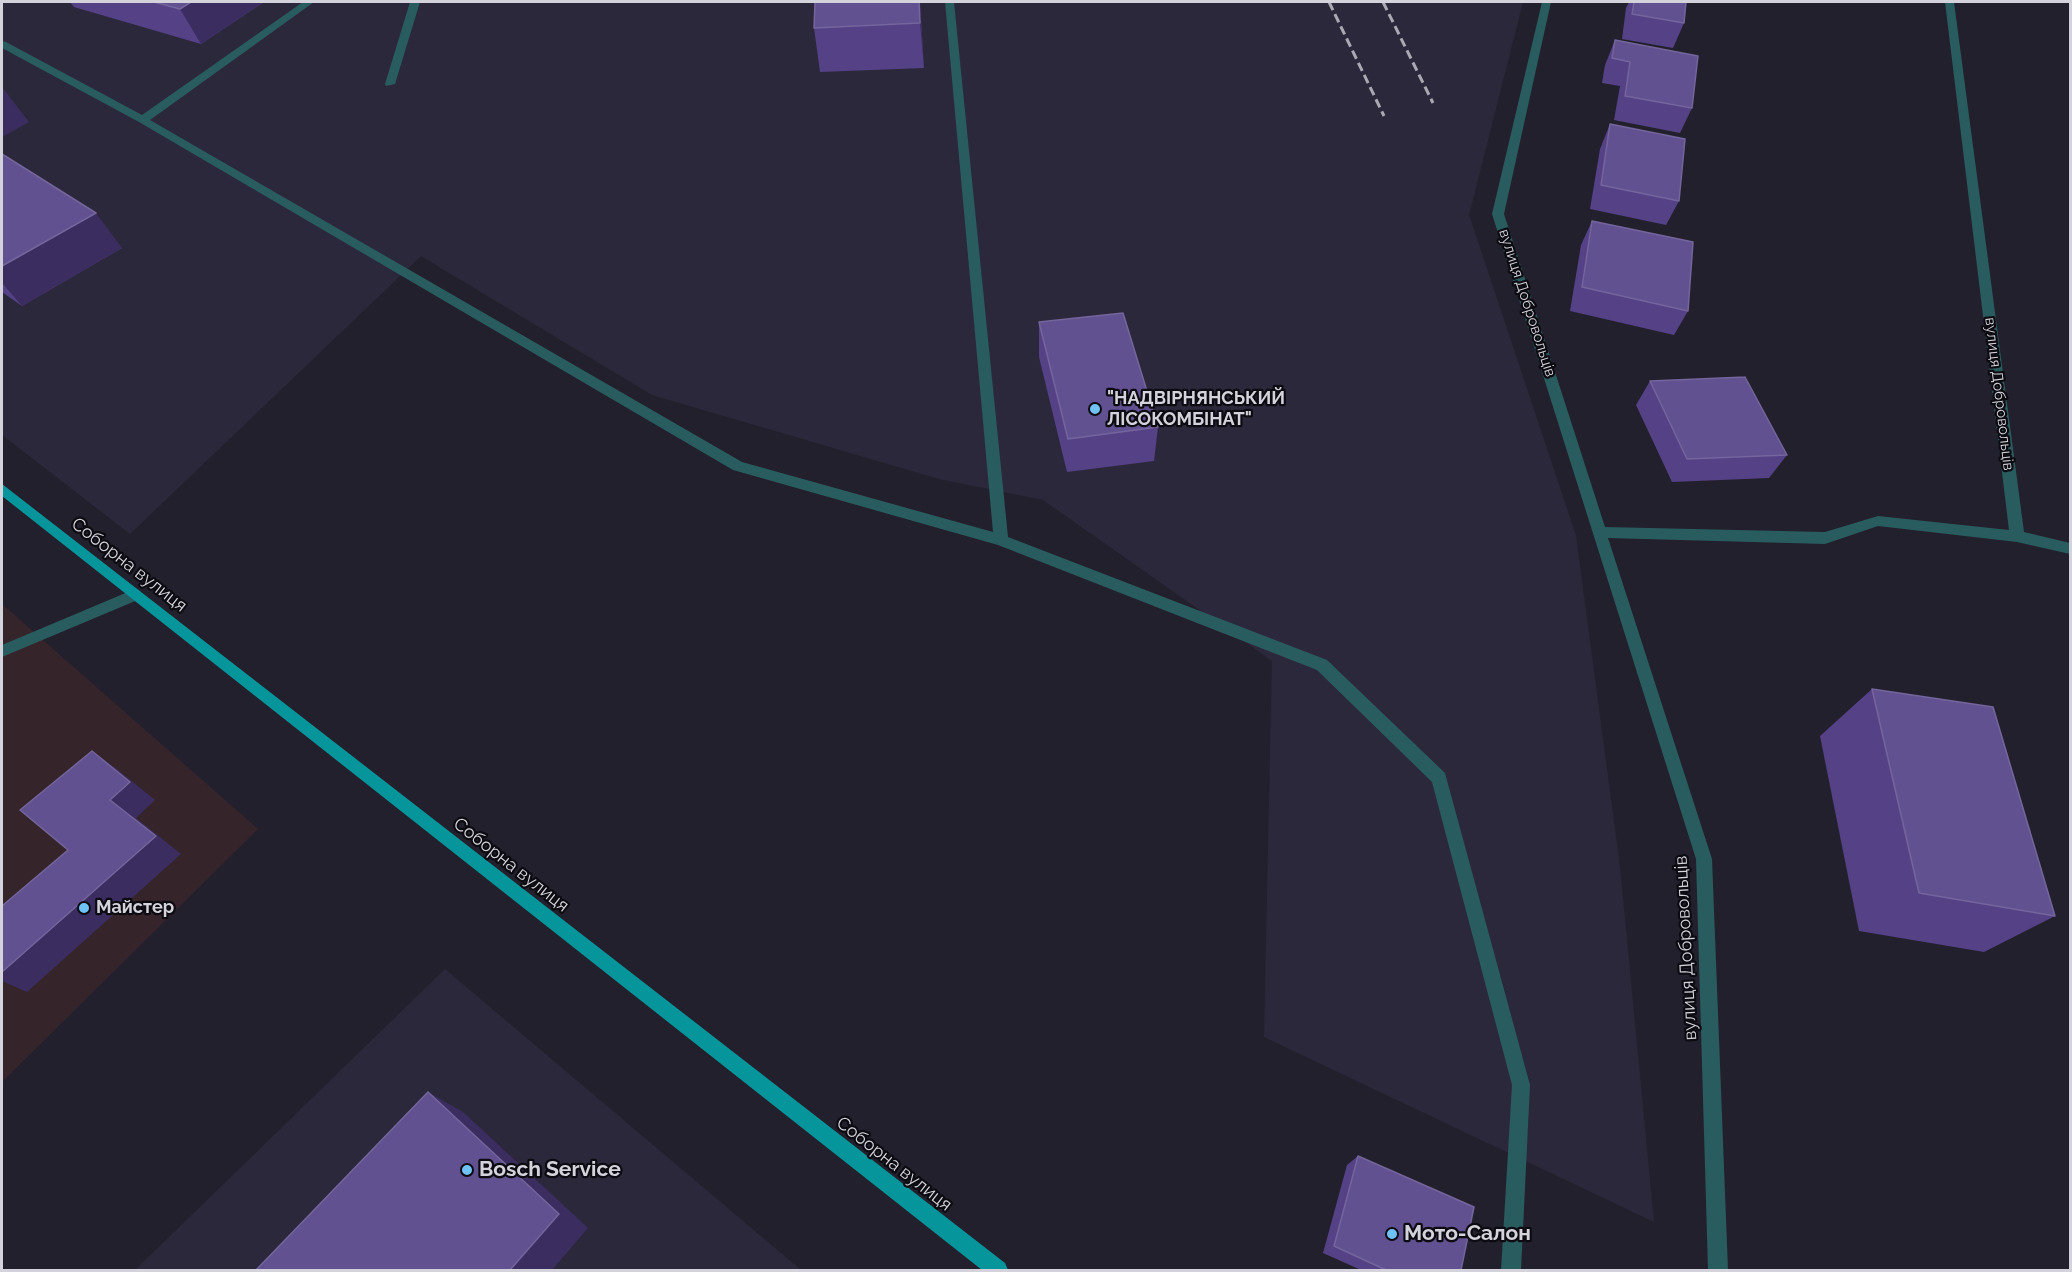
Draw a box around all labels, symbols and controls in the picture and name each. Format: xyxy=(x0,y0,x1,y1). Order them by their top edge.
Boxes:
street label: вулиця Добровольців xyxy=(1495,227,1559,379)
street label: вулиця Добровольців xyxy=(1981,316,2017,472)
place label: "НАДВІРНЯНСЬКИЙ ЛІСОКОМБІНАТ" xyxy=(1107,388,1285,430)
marker: "НАДВІРНЯНСЬКИЙ ЛІСОКОМБІНАТ" xyxy=(1088,402,1102,416)
street label: Соборна вулиця xyxy=(67,513,191,617)
street label: Соборна вулиця xyxy=(449,813,573,917)
street label: вулиця Добровольців xyxy=(1670,855,1702,1041)
place label: Майстер xyxy=(96,897,174,919)
marker: Майстер xyxy=(77,901,91,915)
street label: Соборна вулиця xyxy=(832,1112,956,1216)
place label: Bosch Service xyxy=(479,1157,621,1183)
marker: Bosch Service xyxy=(460,1163,474,1177)
place label: Мото-Салон xyxy=(1404,1221,1531,1247)
marker: Мото-Салон xyxy=(1385,1227,1399,1241)

